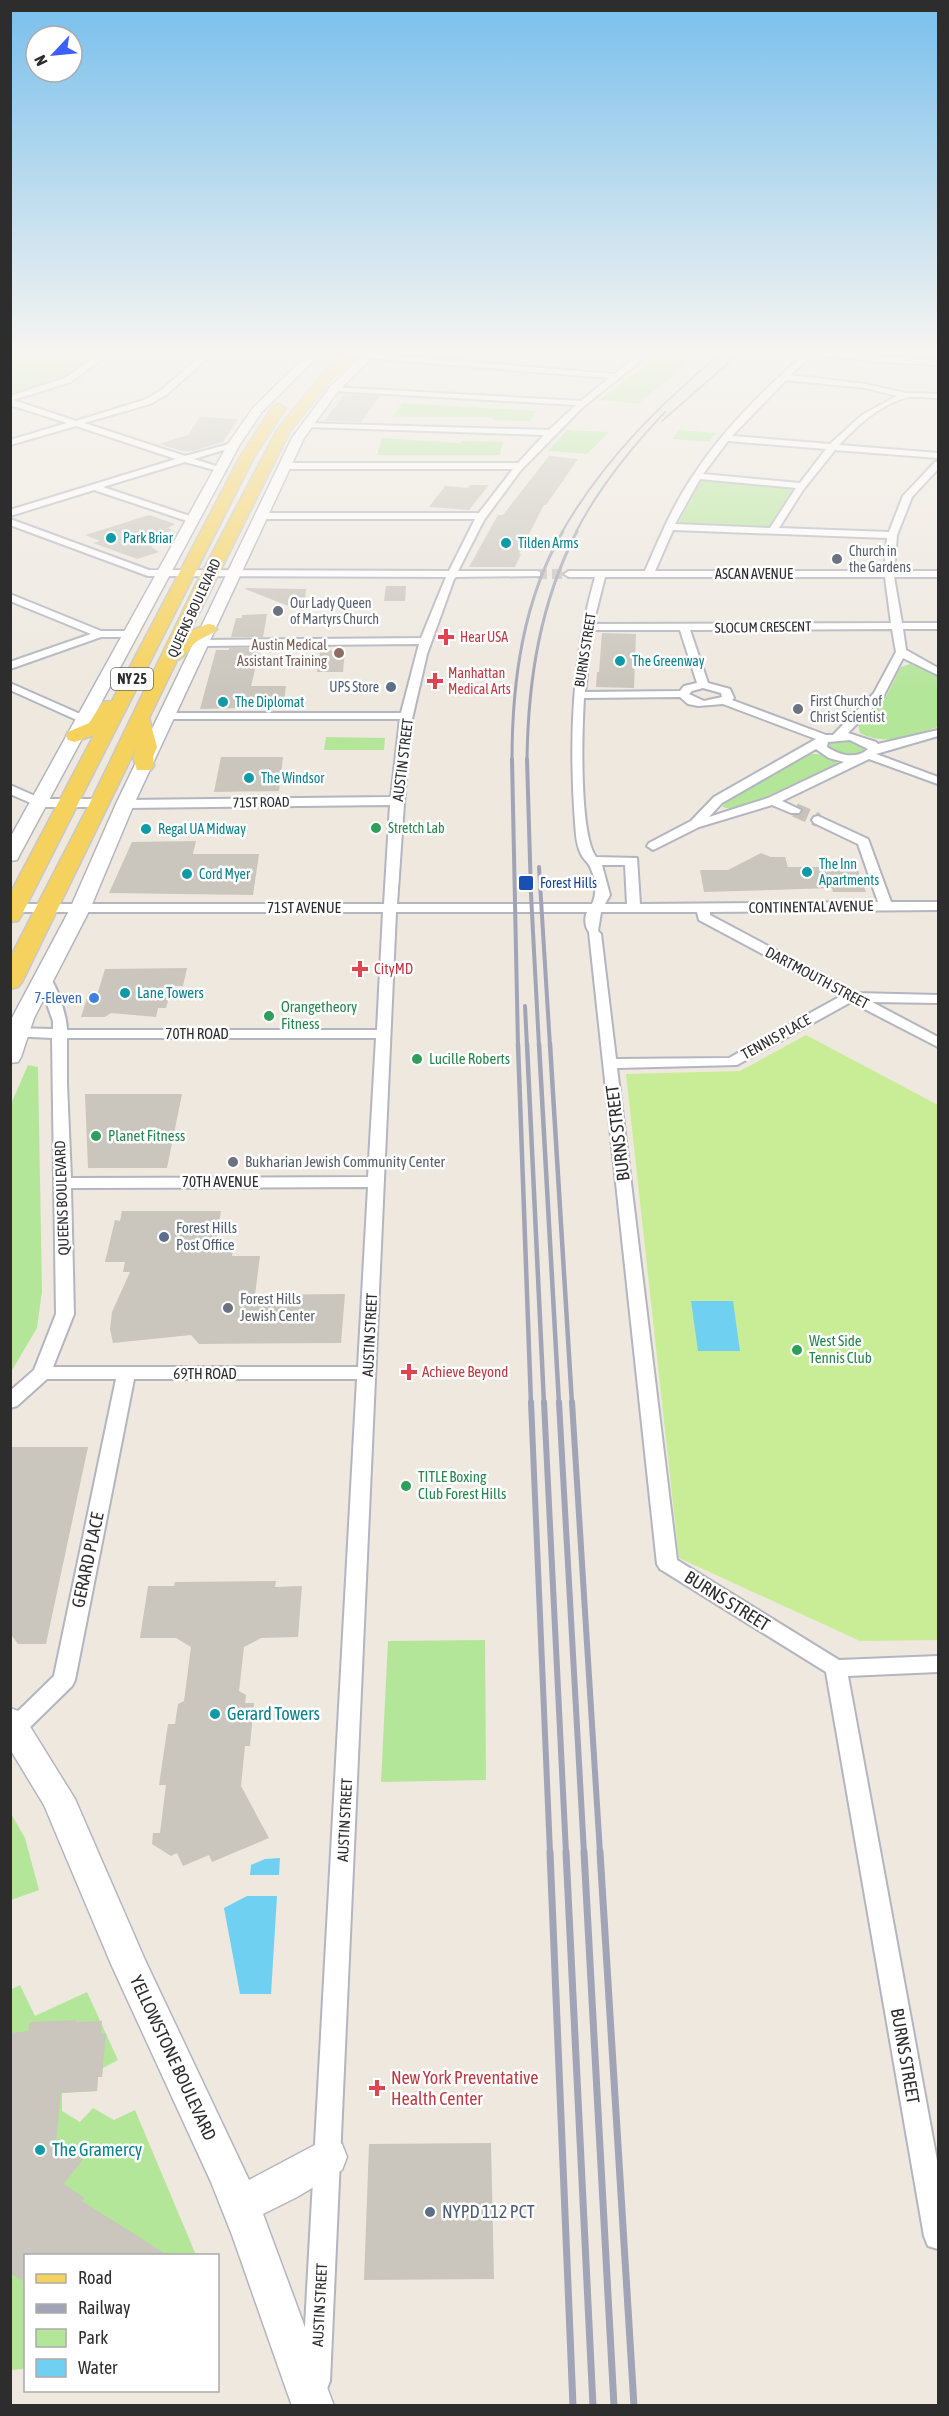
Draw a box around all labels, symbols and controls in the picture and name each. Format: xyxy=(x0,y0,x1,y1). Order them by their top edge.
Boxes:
north arrow xyxy=(24,24,84,84)
text: N xyxy=(30,52,51,69)
place label: Park Briar xyxy=(123,530,174,546)
marker: Park Briar xyxy=(104,531,118,545)
place label: Tilden Arms xyxy=(518,535,578,551)
marker: Tilden Arms xyxy=(499,536,513,550)
place label: Church in the Gardens xyxy=(849,543,911,575)
marker: Church in the Gardens xyxy=(830,552,844,566)
street label: QUEENS BOULEVARD xyxy=(164,556,224,660)
street label: ASCAN AVENUE xyxy=(715,566,793,582)
place label: Our Lady Queen of Martyrs Church xyxy=(290,595,379,627)
marker: Our Lady Queen of Martyrs Church xyxy=(271,604,285,618)
street label: BURNS STREET xyxy=(571,612,599,688)
street label: SLOCUM CRESCENT xyxy=(714,618,812,636)
marker: Hear USA xyxy=(437,628,455,646)
place label: Hear USA xyxy=(460,629,508,645)
place label: Austin Medical Assistant Training xyxy=(237,637,327,669)
marker: Austin Medical Assistant Training xyxy=(332,646,346,660)
place label: The Greenway xyxy=(632,653,705,669)
marker: The Greenway xyxy=(613,654,627,668)
place label: Manhattan Medical Arts xyxy=(448,665,511,697)
road number: NY 25 xyxy=(111,668,153,690)
marker: Manhattan Medical Arts xyxy=(426,672,444,690)
place label: UPS Store xyxy=(329,679,379,695)
marker: UPS Store xyxy=(384,680,398,694)
place label: First Church of Christ Scientist xyxy=(810,693,885,725)
place label: The Diplomat xyxy=(235,694,304,710)
marker: The Diplomat xyxy=(216,695,230,709)
marker: First Church of Christ Scientist xyxy=(791,702,805,716)
street label: AUSTIN STREET xyxy=(389,717,416,802)
place label: The Windsor xyxy=(261,770,325,786)
marker: The Windsor xyxy=(242,771,256,785)
street label: 71ST ROAD xyxy=(232,794,290,810)
place label: Stretch Lab xyxy=(388,820,445,836)
place label: Regal UA Midway xyxy=(158,821,246,837)
marker: Stretch Lab xyxy=(369,821,383,835)
marker: Regal UA Midway xyxy=(139,822,153,836)
place label: The Inn Apartments xyxy=(819,856,879,888)
marker: The Inn Apartments xyxy=(800,865,814,879)
place label: Cord Myer xyxy=(199,866,251,882)
marker: Cord Myer xyxy=(180,867,194,881)
marker: Forest Hills xyxy=(517,874,535,892)
place label: Forest Hills xyxy=(540,875,597,891)
street label: CONTINENTAL AVENUE xyxy=(749,897,874,916)
street label: 71ST AVENUE xyxy=(267,899,342,916)
street label: DARTMOUTH STREET xyxy=(763,943,872,1012)
marker: CityMD xyxy=(351,960,369,978)
place label: CityMD xyxy=(374,960,413,977)
place label: Lane Towers xyxy=(137,984,204,1001)
marker: Lane Towers xyxy=(118,986,132,1000)
place label: 7-Eleven xyxy=(34,989,82,1006)
marker: 7-Eleven xyxy=(87,991,101,1005)
place label: Orangetheory Fitness xyxy=(281,998,357,1032)
marker: Orangetheory Fitness xyxy=(262,1009,276,1023)
street label: TENNIS PLACE xyxy=(738,1010,814,1063)
street label: 70TH ROAD xyxy=(165,1025,229,1042)
place label: Lucille Roberts xyxy=(429,1050,510,1067)
marker: Lucille Roberts xyxy=(410,1052,424,1066)
street label: BURNS STREET xyxy=(601,1084,634,1182)
place label: Planet Fitness xyxy=(108,1127,185,1144)
marker: Planet Fitness xyxy=(89,1129,103,1143)
street label: QUEENS BOULEVARD xyxy=(51,1140,72,1256)
place label: Bukharian Jewish Community Center xyxy=(245,1153,446,1170)
marker: Bukharian Jewish Community Center xyxy=(226,1155,240,1169)
street label: 70TH AVENUE xyxy=(182,1173,259,1190)
place label: Forest Hills Post Office xyxy=(176,1219,237,1253)
marker: Forest Hills Post Office xyxy=(157,1230,171,1244)
place label: Forest Hills Jewish Center xyxy=(240,1290,315,1324)
street label: AUSTIN STREET xyxy=(359,1292,380,1377)
marker: Forest Hills Jewish Center xyxy=(221,1301,235,1315)
place label: West Side Tennis Club xyxy=(809,1332,872,1366)
marker: West Side Tennis Club xyxy=(790,1343,804,1357)
marker: Achieve Beyond xyxy=(400,1363,418,1381)
place label: Achieve Beyond xyxy=(422,1363,508,1380)
street label: 69TH ROAD xyxy=(173,1365,237,1382)
place label: TITLE Boxing Club Forest Hills xyxy=(418,1468,506,1502)
marker: TITLE Boxing Club Forest Hills xyxy=(399,1479,413,1493)
street label: GERARD PLACE xyxy=(67,1510,108,1609)
street label: BURNS STREET xyxy=(681,1566,774,1635)
place label: Gerard Towers xyxy=(227,1703,320,1724)
marker: Gerard Towers xyxy=(208,1707,222,1721)
street label: AUSTIN STREET xyxy=(334,1777,355,1862)
street label: YELLOWSTONE BOULEVARD xyxy=(126,1972,221,2144)
street label: BURNS STREET xyxy=(887,2007,924,2105)
place label: New York Preventative Health Center xyxy=(391,2067,538,2109)
marker: New York Preventative Health Center xyxy=(368,2079,386,2097)
place label: The Gramercy xyxy=(52,2139,142,2160)
marker: The Gramercy xyxy=(33,2143,47,2157)
place label: NYPD 112 PCT xyxy=(442,2201,535,2222)
marker: NYPD 112 PCT xyxy=(423,2205,437,2219)
legend xyxy=(24,2254,219,2392)
street label: AUSTIN STREET xyxy=(309,2262,330,2347)
text: Road xyxy=(78,2267,112,2288)
text: Railway xyxy=(78,2297,130,2318)
text: Park xyxy=(78,2327,108,2348)
text: Water xyxy=(78,2357,118,2378)

